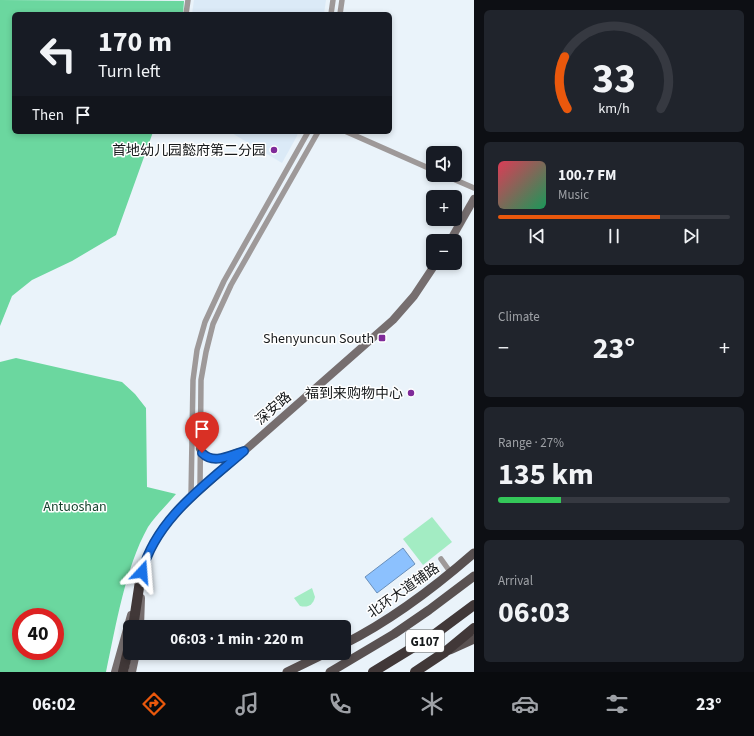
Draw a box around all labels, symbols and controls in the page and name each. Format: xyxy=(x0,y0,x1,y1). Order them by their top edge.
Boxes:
text: 170 m xyxy=(98,22,172,62)
icon: left xyxy=(32,28,84,80)
text: 33 xyxy=(592,49,636,109)
text: Turn left xyxy=(98,59,160,84)
text: km/h xyxy=(598,98,630,119)
icon: arrive xyxy=(72,104,94,126)
text: Then xyxy=(32,105,64,126)
place label: 首地幼儿园懿府第二分园 xyxy=(112,141,266,161)
marker: 首地幼儿园懿府第二分园 xyxy=(269,145,279,155)
map controls xyxy=(426,146,462,270)
button: sound xyxy=(426,146,462,182)
text: 100.7 FM xyxy=(558,165,616,186)
text: Music xyxy=(558,186,589,204)
button: + xyxy=(426,190,462,226)
icon: previous xyxy=(526,225,548,247)
icon: pause xyxy=(603,225,625,247)
icon: next xyxy=(680,225,702,247)
button: − xyxy=(426,234,462,270)
text: Climate xyxy=(498,308,540,326)
text: 23° xyxy=(593,327,635,370)
place label: Shenyuncun South xyxy=(263,329,374,349)
text: − xyxy=(498,332,509,364)
text: + xyxy=(719,332,730,364)
marker: Shenyuncun South xyxy=(377,333,387,343)
place label: 福到来购物中心 xyxy=(305,384,403,404)
street label: 深安路 xyxy=(251,387,296,430)
marker: 福到来购物中心 xyxy=(406,388,416,398)
pin xyxy=(185,412,219,453)
icon: arrive xyxy=(191,418,213,440)
text: Range · 27% xyxy=(498,434,564,452)
text: 135 km xyxy=(498,453,594,496)
park label: Antuoshan xyxy=(43,497,107,517)
position arrow xyxy=(121,551,163,593)
street label: 北环大道辅路 xyxy=(363,559,444,623)
text: Arrival xyxy=(498,572,533,590)
text: 06:03 xyxy=(498,591,570,634)
speed limit sign: 40 xyxy=(12,608,64,660)
text: 06:03 · 1 min · 220 m xyxy=(170,629,304,650)
road number: G107 xyxy=(406,630,444,652)
icon: directions xyxy=(140,690,168,718)
icon: music xyxy=(233,690,261,718)
icon: phone xyxy=(326,690,354,718)
icon: climate xyxy=(418,690,446,718)
icon: car xyxy=(511,690,539,718)
icon: filters xyxy=(603,690,631,718)
text: 06:02 xyxy=(32,692,76,717)
text: 23° xyxy=(696,692,722,717)

